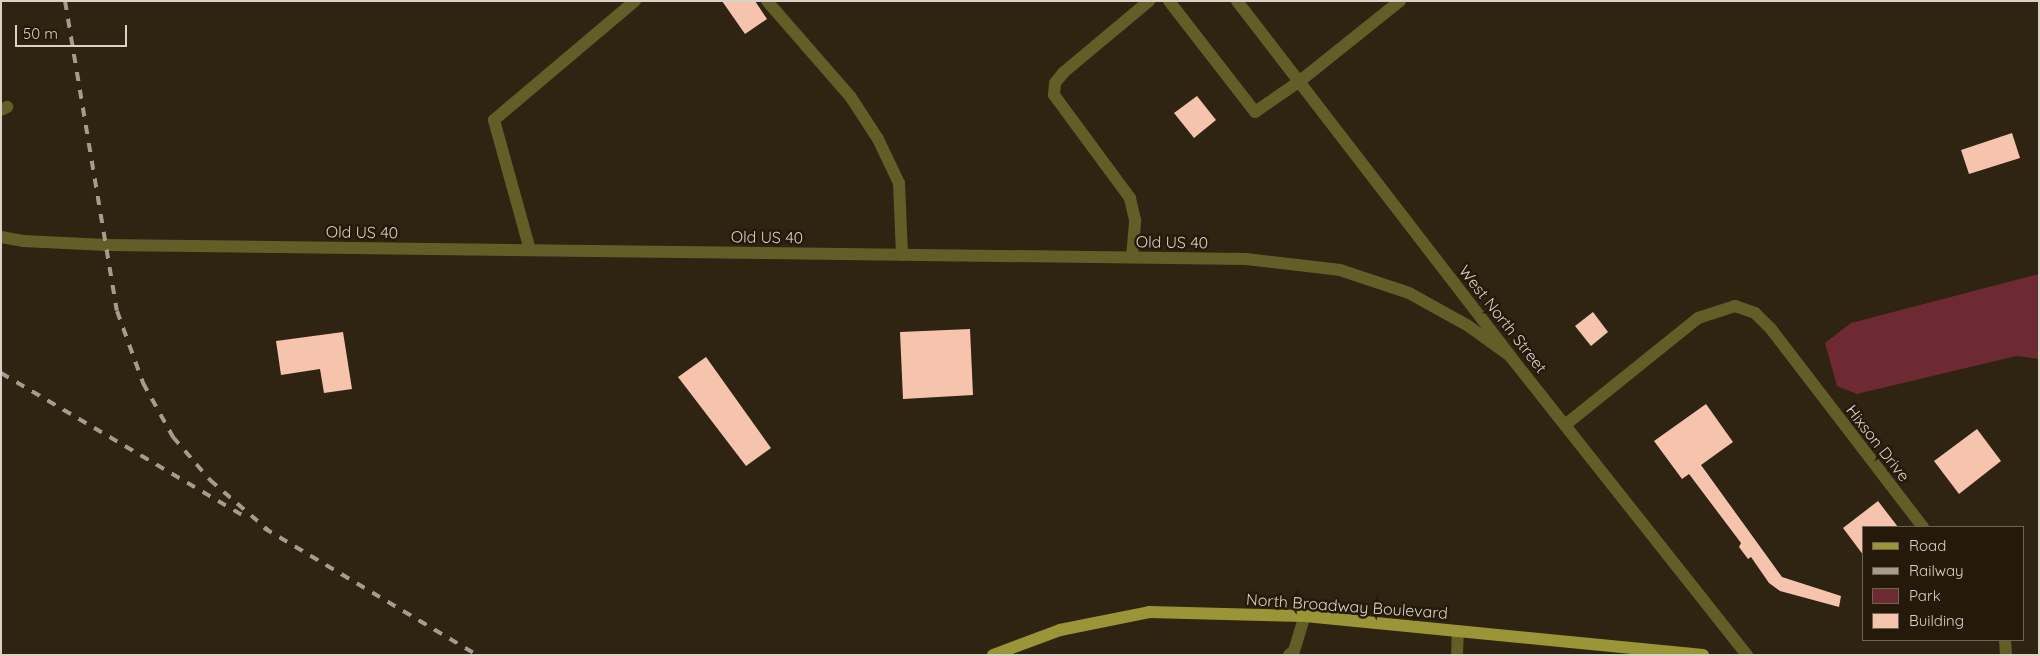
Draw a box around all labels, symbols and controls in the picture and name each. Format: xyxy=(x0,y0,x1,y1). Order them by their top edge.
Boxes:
scale bar xyxy=(18,15,130,47)
text: 50 m xyxy=(23,24,58,43)
street label: Old US 40 xyxy=(326,222,398,242)
street label: Old US 40 xyxy=(731,227,803,247)
street label: Old US 40 xyxy=(1136,232,1208,252)
street label: West North Street xyxy=(1455,261,1551,377)
street label: Hixson Drive xyxy=(1842,401,1914,485)
legend xyxy=(1862,526,2025,641)
text: Road xyxy=(1909,536,1946,555)
text: Railway xyxy=(1909,561,1964,580)
text: Park xyxy=(1909,586,1941,605)
street label: North Broadway Boulevard xyxy=(1245,589,1449,623)
text: Building xyxy=(1909,611,1964,630)

